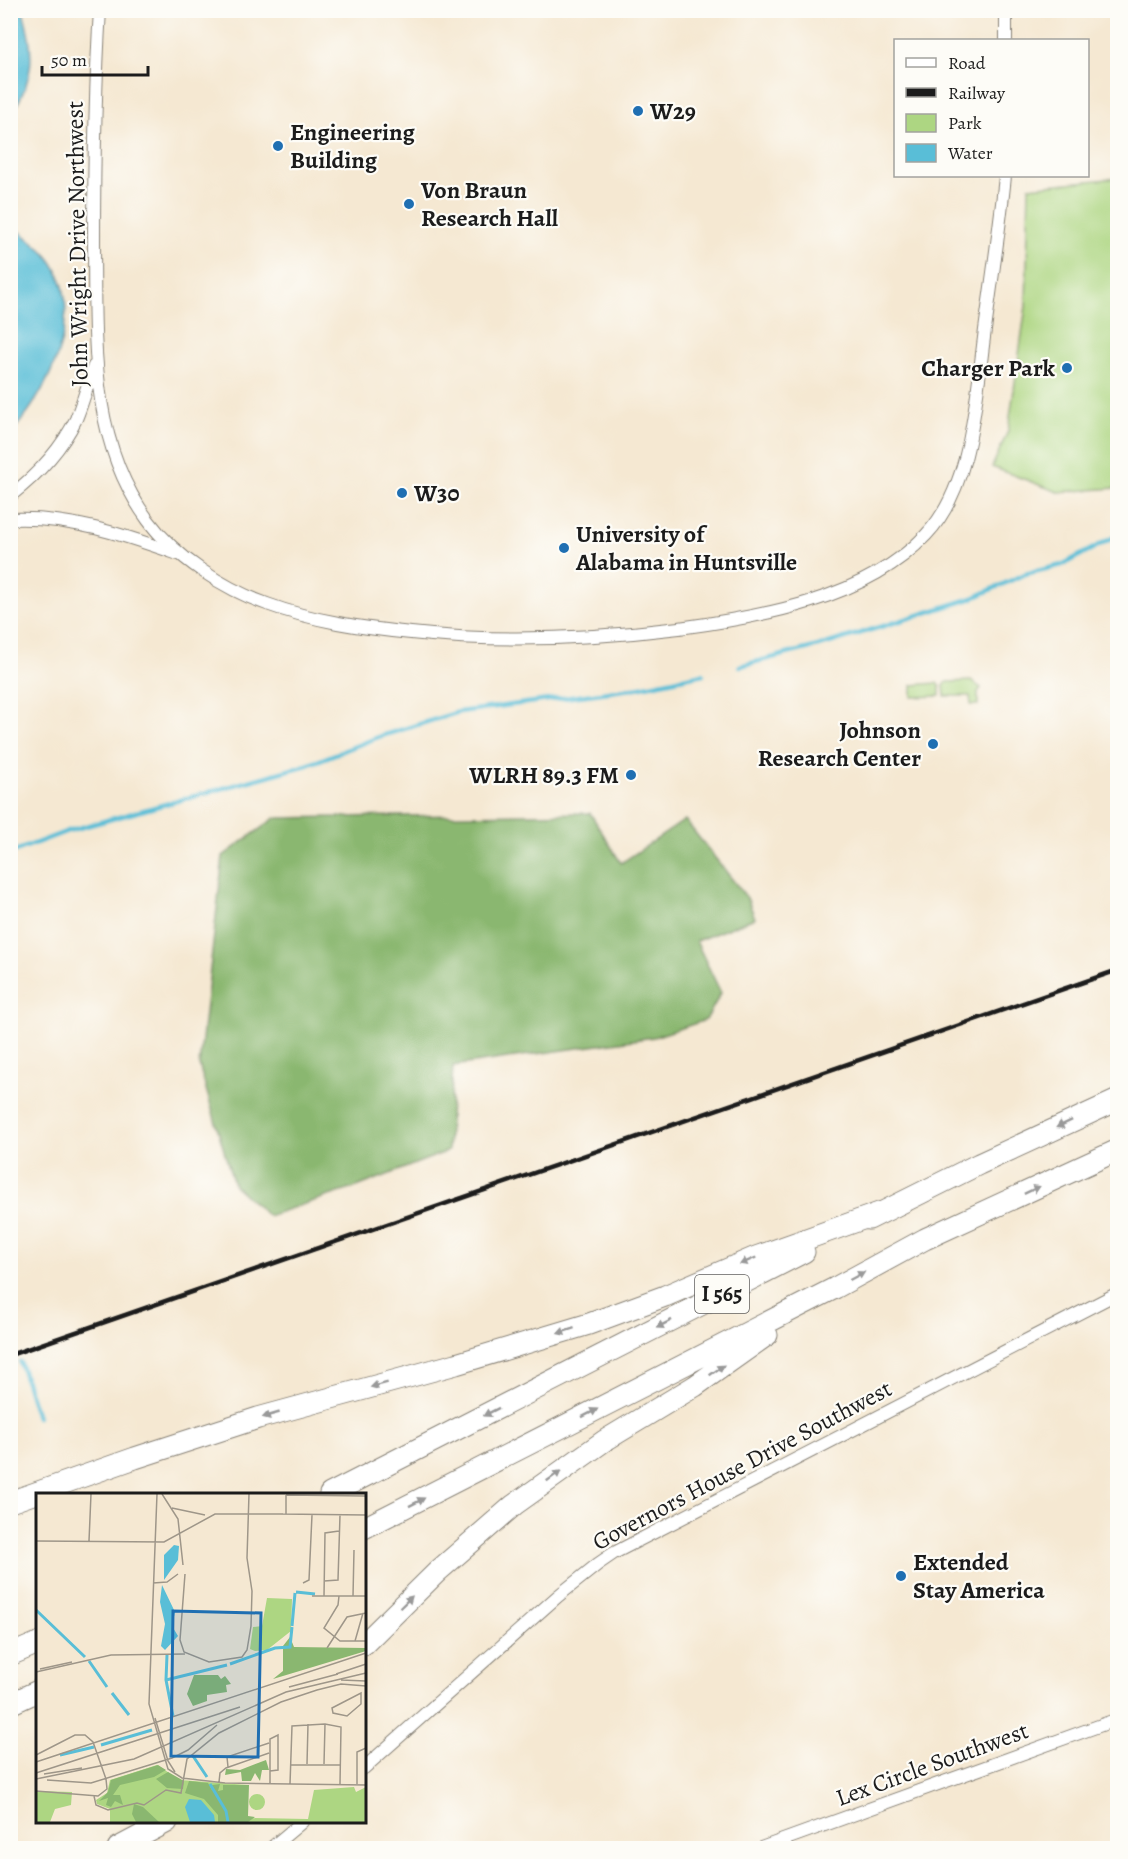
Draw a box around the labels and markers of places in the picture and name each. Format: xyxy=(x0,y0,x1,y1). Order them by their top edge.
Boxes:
place label: W29 xyxy=(649,95,696,127)
marker: W29 xyxy=(631,104,645,118)
place label: Engineering Building xyxy=(290,116,416,176)
marker: Engineering Building xyxy=(271,139,285,153)
place label: Von Braun Research Hall xyxy=(420,174,559,234)
marker: Von Braun Research Hall xyxy=(402,197,416,211)
place label: Charger Park xyxy=(921,352,1056,384)
marker: Charger Park xyxy=(1060,361,1074,375)
place label: W30 xyxy=(413,477,459,509)
marker: W30 xyxy=(395,486,409,500)
place label: University of Alabama in Huntsville xyxy=(575,518,797,578)
marker: University of Alabama in Huntsville xyxy=(557,541,571,555)
place label: Johnson Research Center xyxy=(758,714,922,774)
marker: Johnson Research Center xyxy=(926,737,940,751)
place label: WLRH 89.3 FM xyxy=(468,759,619,791)
marker: WLRH 89.3 FM xyxy=(624,768,638,782)
place label: Extended Stay America xyxy=(913,1546,1045,1606)
marker: Extended Stay America xyxy=(894,1569,908,1583)

